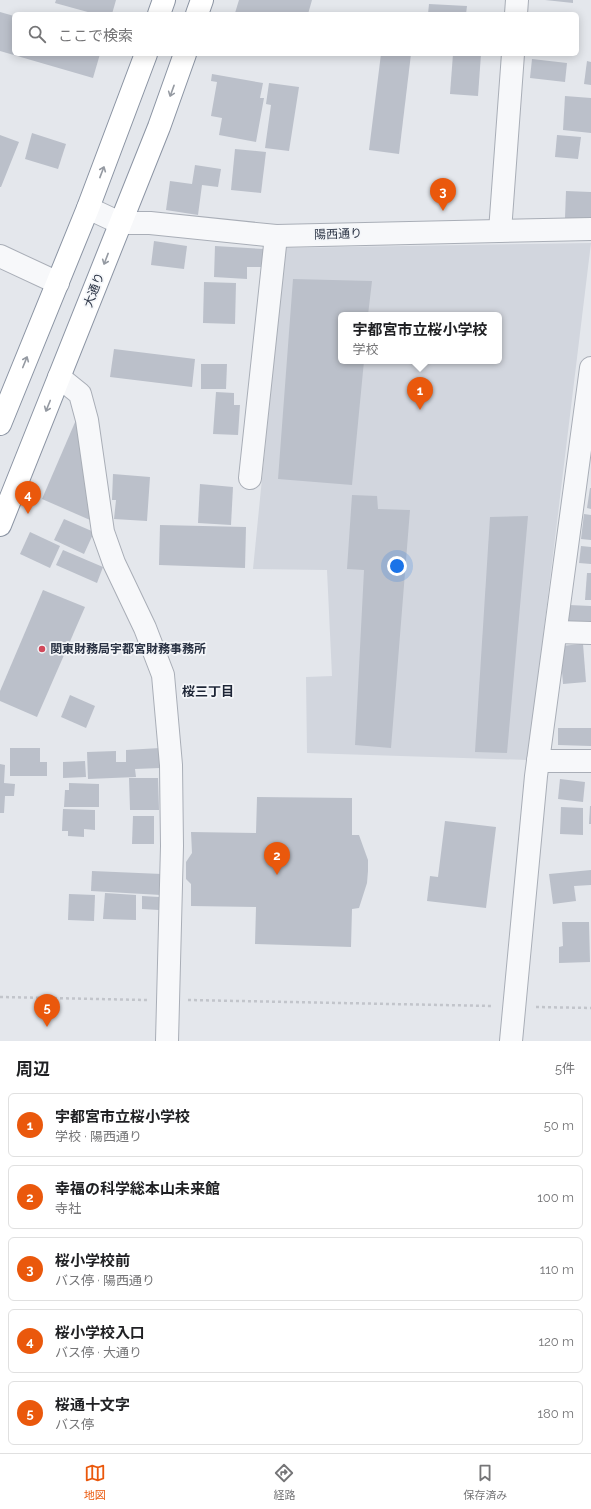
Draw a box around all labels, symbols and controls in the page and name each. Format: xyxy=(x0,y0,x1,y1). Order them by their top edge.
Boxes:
search box xyxy=(12,12,579,56)
icon: search xyxy=(26,23,48,45)
text: ここで検索 xyxy=(58,27,133,45)
one-way arrow xyxy=(167,84,175,96)
one-way arrow xyxy=(99,166,107,178)
pin: 3 xyxy=(430,178,456,211)
street label: 陽西通り xyxy=(314,226,362,242)
one-way arrow xyxy=(101,252,109,264)
street label: 大通り xyxy=(81,271,107,309)
popup xyxy=(338,312,502,364)
text: 宇都宮市立桜小学校 xyxy=(352,321,488,339)
text: 学校 xyxy=(352,342,379,357)
one-way arrow xyxy=(22,357,30,369)
pin: 1 xyxy=(407,377,433,410)
one-way arrow xyxy=(43,399,51,411)
pin: 4 xyxy=(15,481,41,514)
your location xyxy=(387,556,407,576)
place label: 関東財務局宇都宮財務事務所 xyxy=(50,642,206,656)
marker: 関東財務局宇都宮財務事務所 xyxy=(37,644,47,654)
district label: 桜三丁目 xyxy=(182,684,234,699)
pin: 2 xyxy=(264,842,290,875)
pin: 5 xyxy=(34,994,60,1027)
text: 周辺 xyxy=(16,1059,50,1079)
text: 5件 xyxy=(555,1061,575,1076)
text: 宇都宮市立桜小学校 xyxy=(55,1108,190,1126)
text: 1 xyxy=(27,1118,33,1133)
text: 50 m xyxy=(544,1118,574,1133)
text: 学校 · 陽西通り xyxy=(55,1129,142,1144)
text: 幸福の科学総本山未来館 xyxy=(55,1180,220,1198)
text: 2 xyxy=(26,1190,34,1205)
text: 100 m xyxy=(537,1190,574,1205)
text: 寺社 xyxy=(55,1201,81,1216)
text: 桜小学校前 xyxy=(55,1252,130,1270)
text: 3 xyxy=(26,1262,34,1277)
text: 110 m xyxy=(540,1262,574,1277)
text: バス停 · 陽西通り xyxy=(55,1273,155,1288)
text: 桜小学校入口 xyxy=(55,1324,145,1342)
text: 4 xyxy=(26,1334,34,1349)
text: 120 m xyxy=(538,1334,574,1349)
text: バス停 · 大通り xyxy=(55,1345,142,1360)
text: 桜通十文字 xyxy=(55,1396,130,1414)
text: 5 xyxy=(26,1406,34,1421)
text: 180 m xyxy=(538,1406,574,1421)
text: バス停 xyxy=(55,1417,94,1432)
tab: 地図 xyxy=(84,1462,106,1502)
tab: 経路 xyxy=(273,1462,295,1502)
tab: 保存済み xyxy=(463,1462,507,1502)

